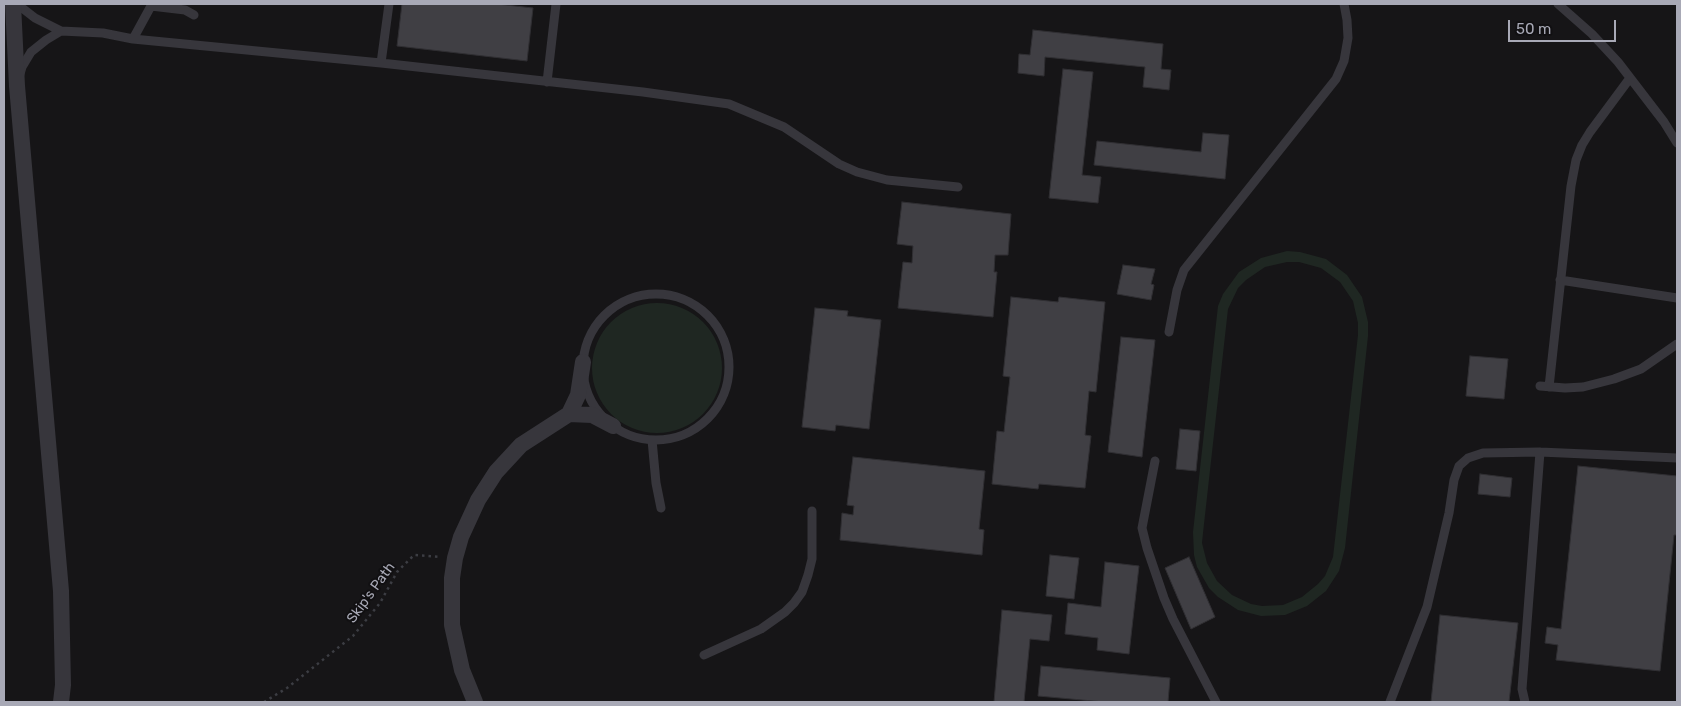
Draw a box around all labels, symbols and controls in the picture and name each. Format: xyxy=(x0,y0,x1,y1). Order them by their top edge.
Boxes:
scale bar xyxy=(1511,10,1618,42)
text: 50 m xyxy=(1516,20,1551,38)
street label: Skip's Path xyxy=(343,559,399,627)

